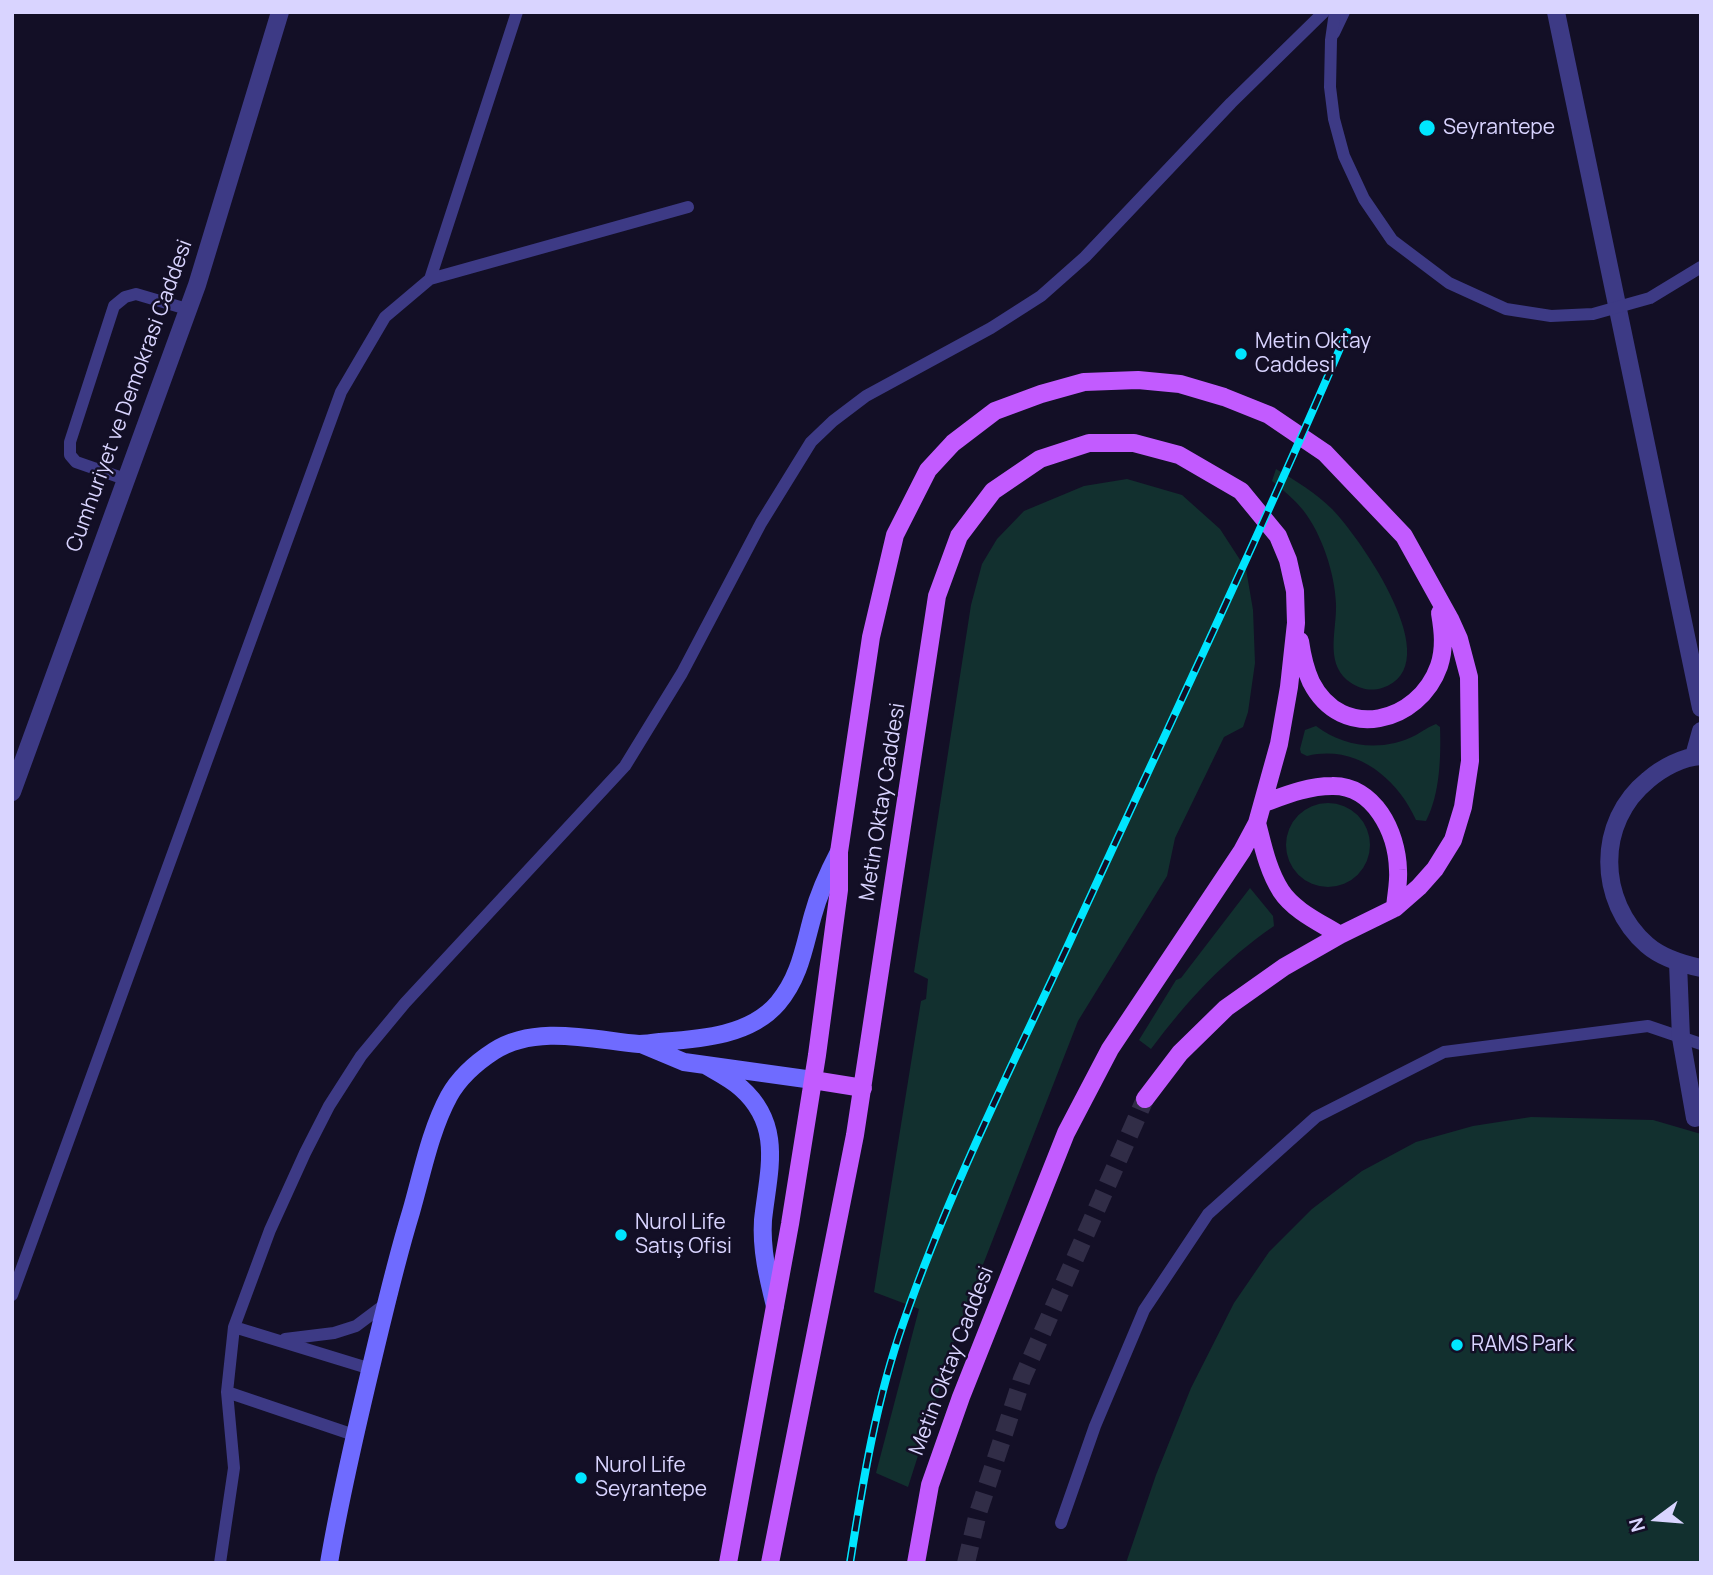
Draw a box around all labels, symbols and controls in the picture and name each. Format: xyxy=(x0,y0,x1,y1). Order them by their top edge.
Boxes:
place label: Seyrantepe xyxy=(1443,115,1555,141)
marker: Seyrantepe xyxy=(1417,118,1437,138)
street label: Cumhuriyet ve Demokrasi Caddesi xyxy=(62,236,198,556)
place label: Metin Oktay Caddesi xyxy=(1255,329,1371,379)
marker: Metin Oktay Caddesi xyxy=(1233,346,1249,362)
street label: Metin Oktay Caddesi xyxy=(855,701,911,903)
place label: Nurol Life Satış Ofisi xyxy=(635,1210,732,1260)
marker: Nurol Life Satış Ofisi xyxy=(613,1227,629,1243)
street label: Metin Oktay Caddesi xyxy=(904,1263,1000,1459)
place label: RAMS Park xyxy=(1471,1332,1574,1358)
marker: RAMS Park xyxy=(1449,1337,1465,1353)
place label: Nurol Life Seyrantepe xyxy=(595,1453,707,1503)
marker: Nurol Life Seyrantepe xyxy=(573,1470,589,1486)
north arrow xyxy=(1622,1484,1692,1554)
text: N xyxy=(1622,1515,1651,1535)

